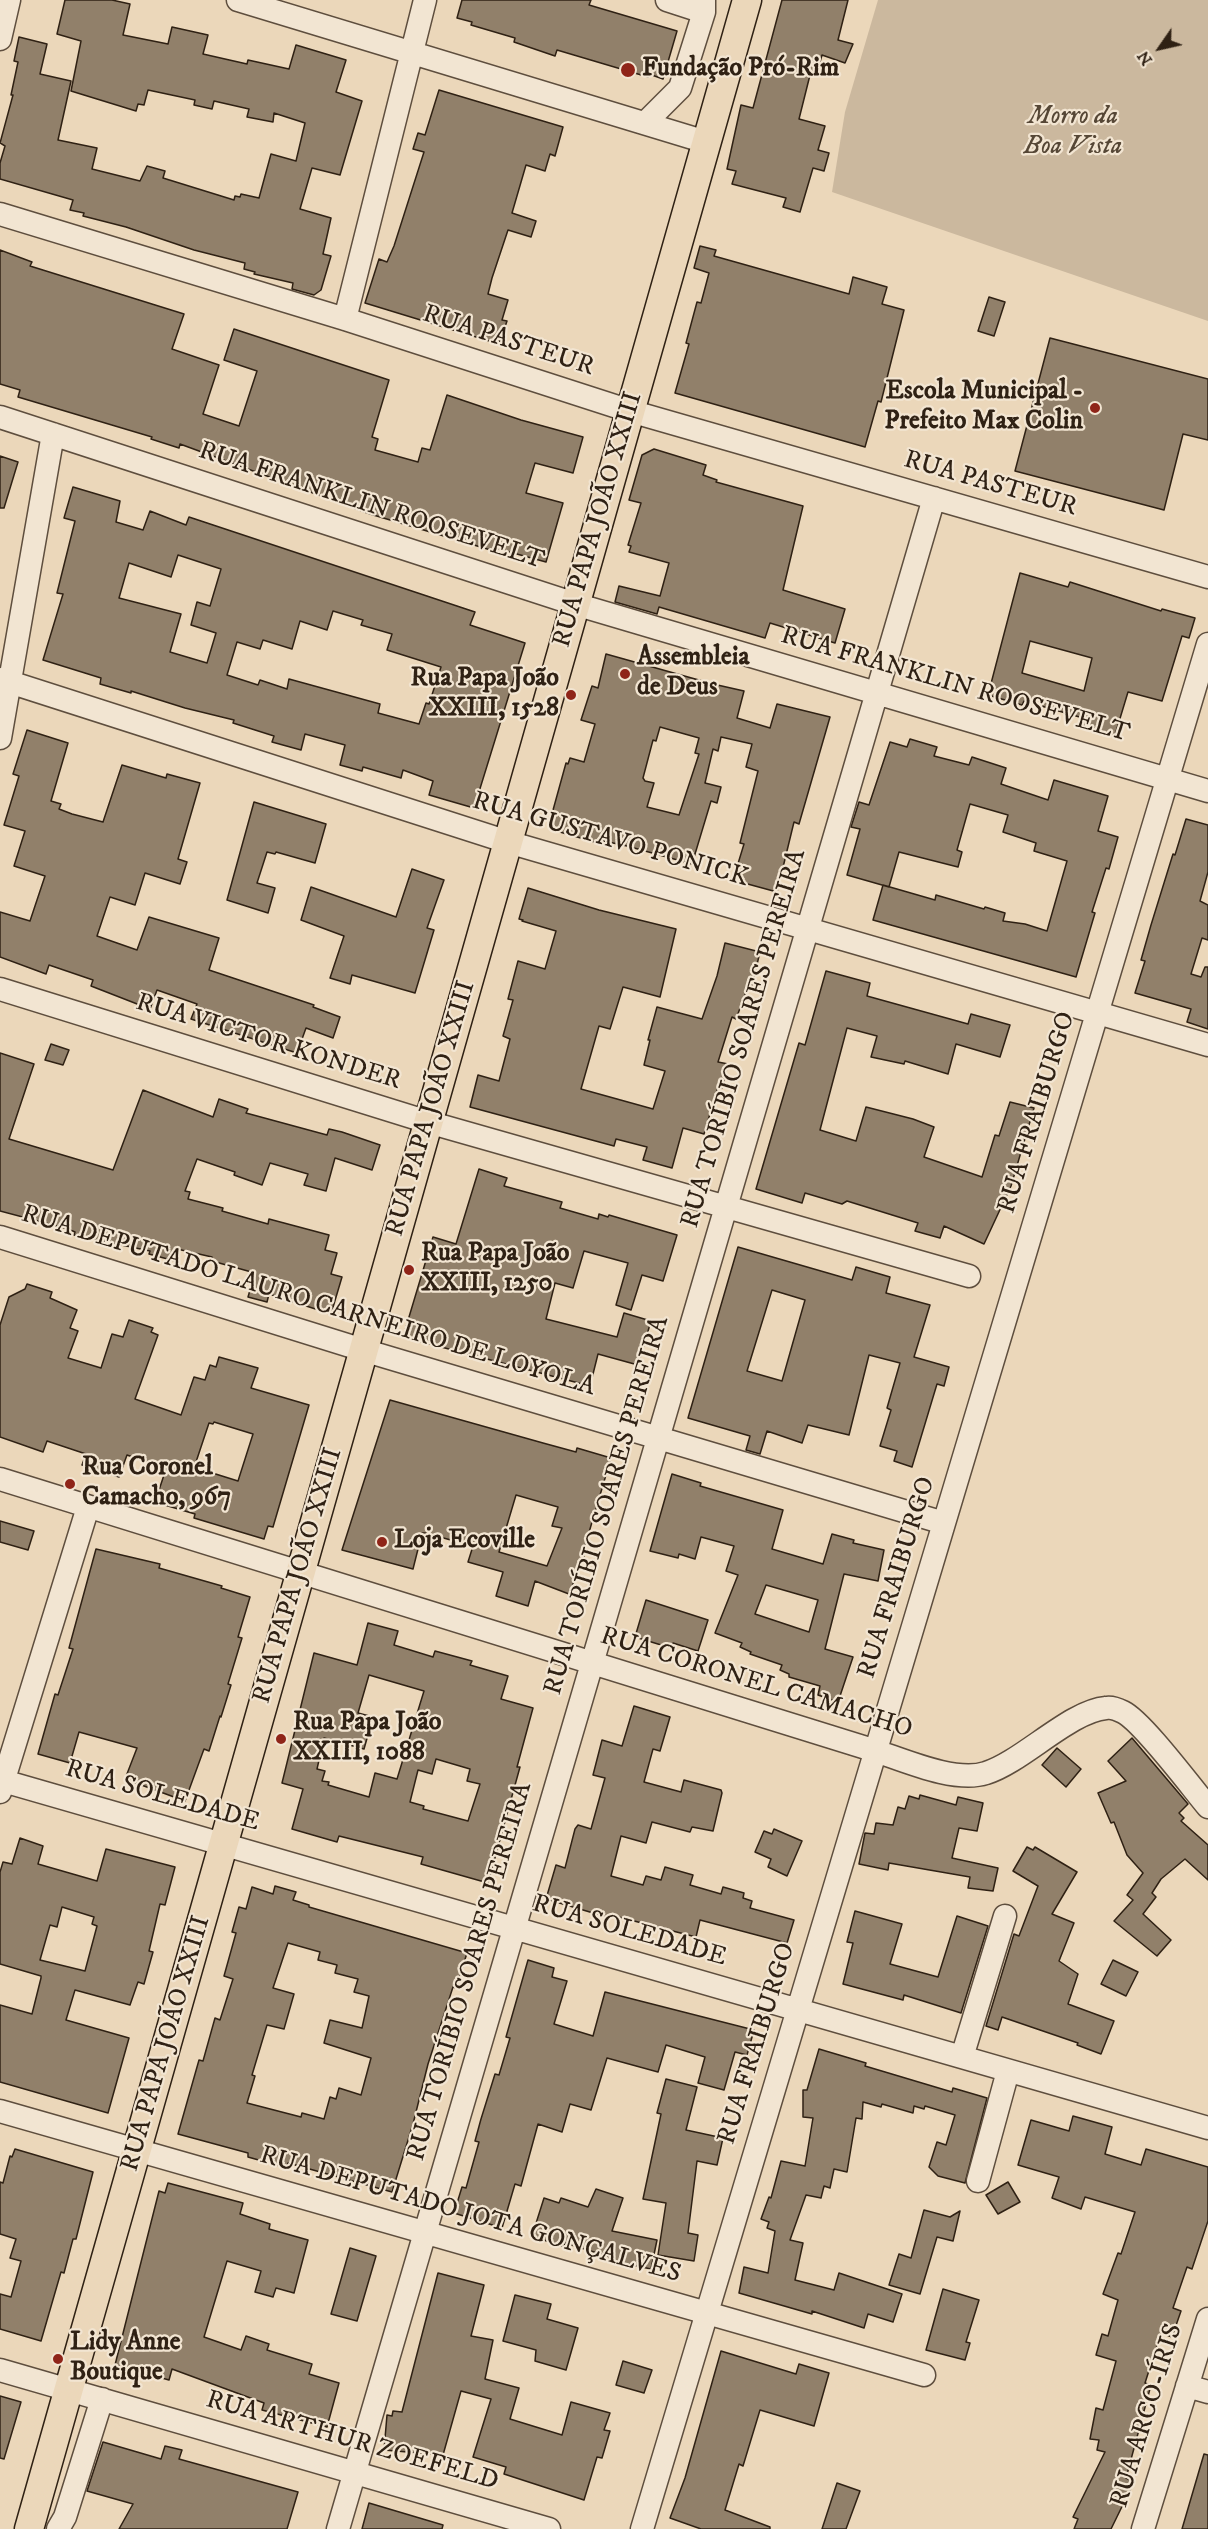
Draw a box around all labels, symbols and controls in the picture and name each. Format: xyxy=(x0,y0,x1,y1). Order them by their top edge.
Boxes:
north arrow xyxy=(1130,18,1190,78)
text: N xyxy=(1133,47,1157,69)
place label: Fundação Pró-Rim xyxy=(642,54,839,86)
marker: Fundação Pró-Rim xyxy=(619,61,637,79)
park label: Morro da Boa Vista xyxy=(1024,102,1122,164)
street label: RUA PASTEUR xyxy=(418,300,598,384)
place label: Escola Municipal - Prefeito Max Colin xyxy=(884,377,1083,438)
street label: RUA PAPA JOÃO XXIII xyxy=(548,389,650,651)
marker: Escola Municipal - Prefeito Max Colin xyxy=(1088,401,1102,415)
street label: RUA FRANKLIN ROOSEVELT xyxy=(194,436,548,578)
street label: RUA PASTEUR xyxy=(900,445,1080,525)
street label: RUA FRANKLIN ROOSEVELT xyxy=(777,621,1133,751)
place label: Assembleia de Deus xyxy=(637,643,749,704)
place label: Rua Papa João XXIII, 1528 xyxy=(411,664,559,726)
marker: Assembleia de Deus xyxy=(618,667,632,681)
marker: Rua Papa João XXIII, 1528 xyxy=(564,688,578,702)
street label: RUA GUSTAVO PONICK xyxy=(468,787,752,895)
street label: RUA TORÍBIO SOARES PEREIRA xyxy=(676,846,814,1232)
street label: RUA PAPA JOÃO XXIII xyxy=(381,978,483,1240)
street label: RUA VICTOR KONDER xyxy=(132,988,404,1098)
street label: RUA FRAIBURGO xyxy=(993,1008,1083,1218)
street label: RUA DEPUTADO LAURO CARNEIRO DE LOYOLA xyxy=(17,1200,599,1404)
place label: Rua Papa João XXIII, 1250 xyxy=(421,1239,569,1300)
marker: Rua Papa João XXIII, 1250 xyxy=(402,1263,416,1277)
street label: RUA TORÍBIO SOARES PEREIRA xyxy=(539,1313,677,1699)
street label: RUA PAPA JOÃO XXIII xyxy=(248,1445,350,1707)
place label: Rua Coronel Camacho, 967 xyxy=(82,1453,231,1514)
street label: RUA FRAIBURGO xyxy=(853,1473,943,1683)
marker: Rua Coronel Camacho, 967 xyxy=(63,1477,77,1491)
place label: Loja Ecoville xyxy=(394,1526,535,1558)
marker: Loja Ecoville xyxy=(375,1535,389,1549)
street label: RUA CORONEL CAMACHO xyxy=(596,1622,916,1746)
place label: Rua Papa João XXIII, 1088 xyxy=(293,1708,441,1769)
marker: Rua Papa João XXIII, 1088 xyxy=(274,1732,288,1746)
street label: RUA SOLEDADE xyxy=(61,1754,263,1840)
street label: RUA TORÍBIO SOARES PEREIRA xyxy=(402,1779,540,2165)
street label: RUA SOLEDADE xyxy=(528,1889,730,1975)
street label: RUA PAPA JOÃO XXIII xyxy=(116,1913,218,2175)
street label: RUA FRAIBURGO xyxy=(713,1939,803,2149)
street label: RUA DEPUTADO JOTA GONÇALVES xyxy=(256,2141,684,2291)
street label: RUA ARCO-ÍRIS xyxy=(1105,2320,1191,2512)
place label: Lidy Anne Boutique xyxy=(70,2328,181,2390)
marker: Lidy Anne Boutique xyxy=(51,2352,65,2366)
street label: RUA ARTHUR ZOEFELD xyxy=(202,2385,502,2499)

